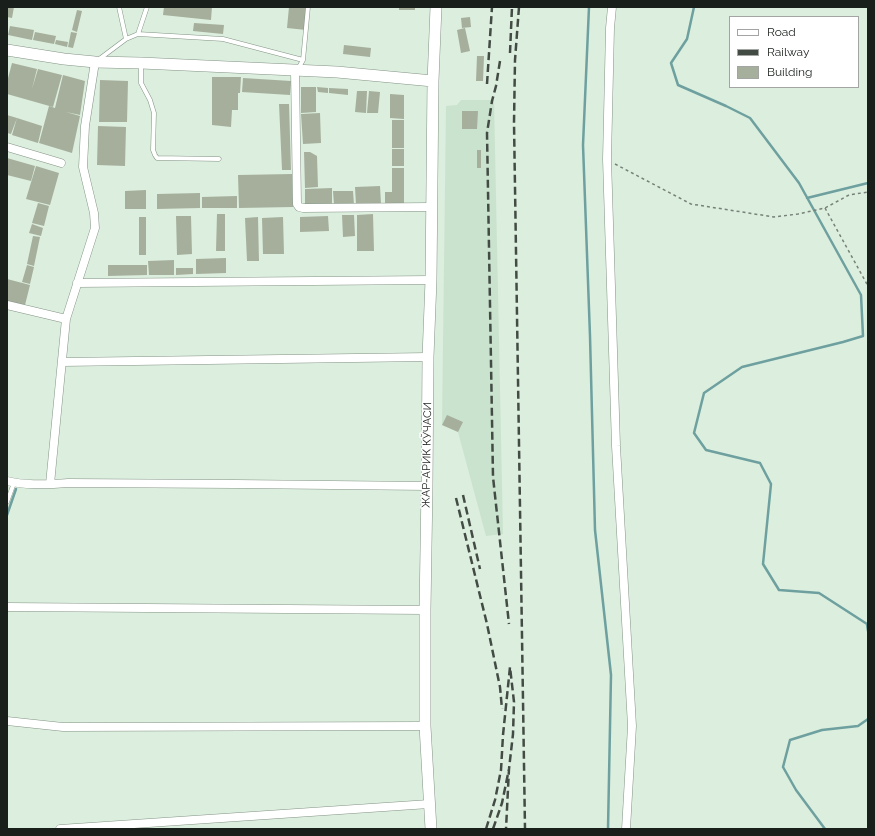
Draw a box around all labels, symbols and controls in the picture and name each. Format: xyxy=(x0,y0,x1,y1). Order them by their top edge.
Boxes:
legend xyxy=(729,16,859,88)
text: Road xyxy=(767,25,796,39)
text: Railway xyxy=(767,45,809,59)
text: Building xyxy=(767,65,813,79)
street label: ЖАР-АРИК КЎЧАСИ xyxy=(419,402,435,508)

